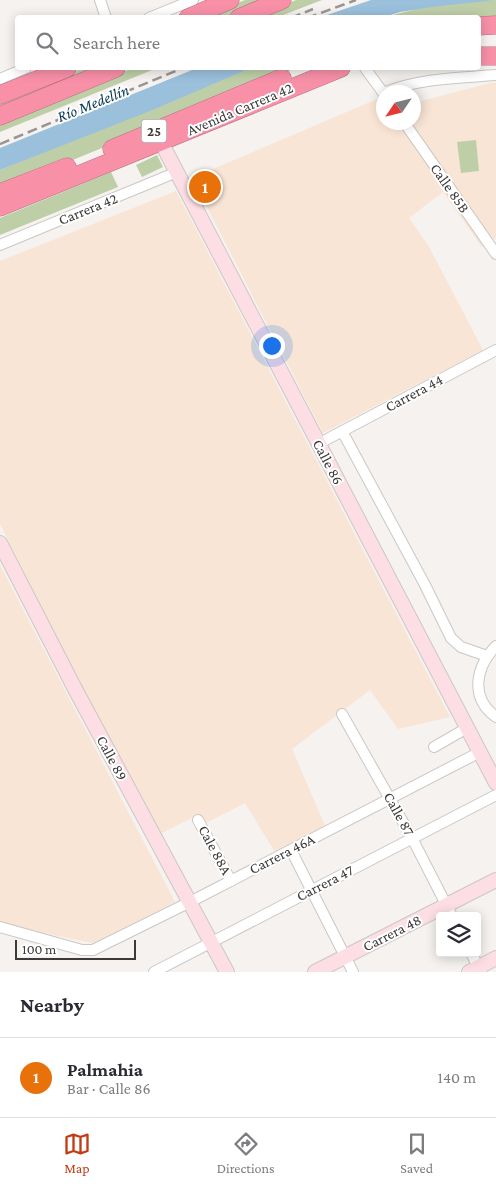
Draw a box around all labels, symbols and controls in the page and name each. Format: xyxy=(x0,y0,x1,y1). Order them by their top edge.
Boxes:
search box xyxy=(15,15,481,70)
icon: search xyxy=(33,29,61,57)
text: Search here xyxy=(73,32,160,53)
street label: Avenida Carrera 42 xyxy=(185,79,295,139)
water label: Río Medellín xyxy=(55,81,131,125)
north arrow xyxy=(376,85,421,130)
road number: 25 xyxy=(142,120,166,142)
street label: Calle 85B xyxy=(427,160,473,216)
pin: 1 xyxy=(189,168,221,206)
street label: Carrera 42 xyxy=(56,190,120,228)
your location xyxy=(259,333,285,359)
street label: Carrera 44 xyxy=(383,371,445,415)
street label: Calle 86 xyxy=(310,437,346,487)
street label: Calle 89 xyxy=(94,733,130,783)
street label: Calle 87 xyxy=(381,789,418,839)
street label: Cale 88A xyxy=(195,823,235,878)
street label: Carrera 46A xyxy=(247,831,318,877)
street label: Carrera 47 xyxy=(294,862,356,904)
street label: Carrera 48 xyxy=(360,912,424,954)
map controls xyxy=(436,912,481,957)
button: layers xyxy=(436,912,481,957)
scale bar xyxy=(15,937,136,960)
text: 100 m xyxy=(22,941,56,957)
text: Nearby xyxy=(20,993,84,1017)
text: Palmahia xyxy=(67,1059,143,1080)
text: 1 xyxy=(33,1069,39,1086)
text: 140 m xyxy=(438,1069,476,1086)
text: Bar · Calle 86 xyxy=(67,1080,151,1097)
tab: Map xyxy=(63,1130,91,1176)
tab: Directions xyxy=(217,1130,275,1176)
tab: Saved xyxy=(400,1130,433,1176)

